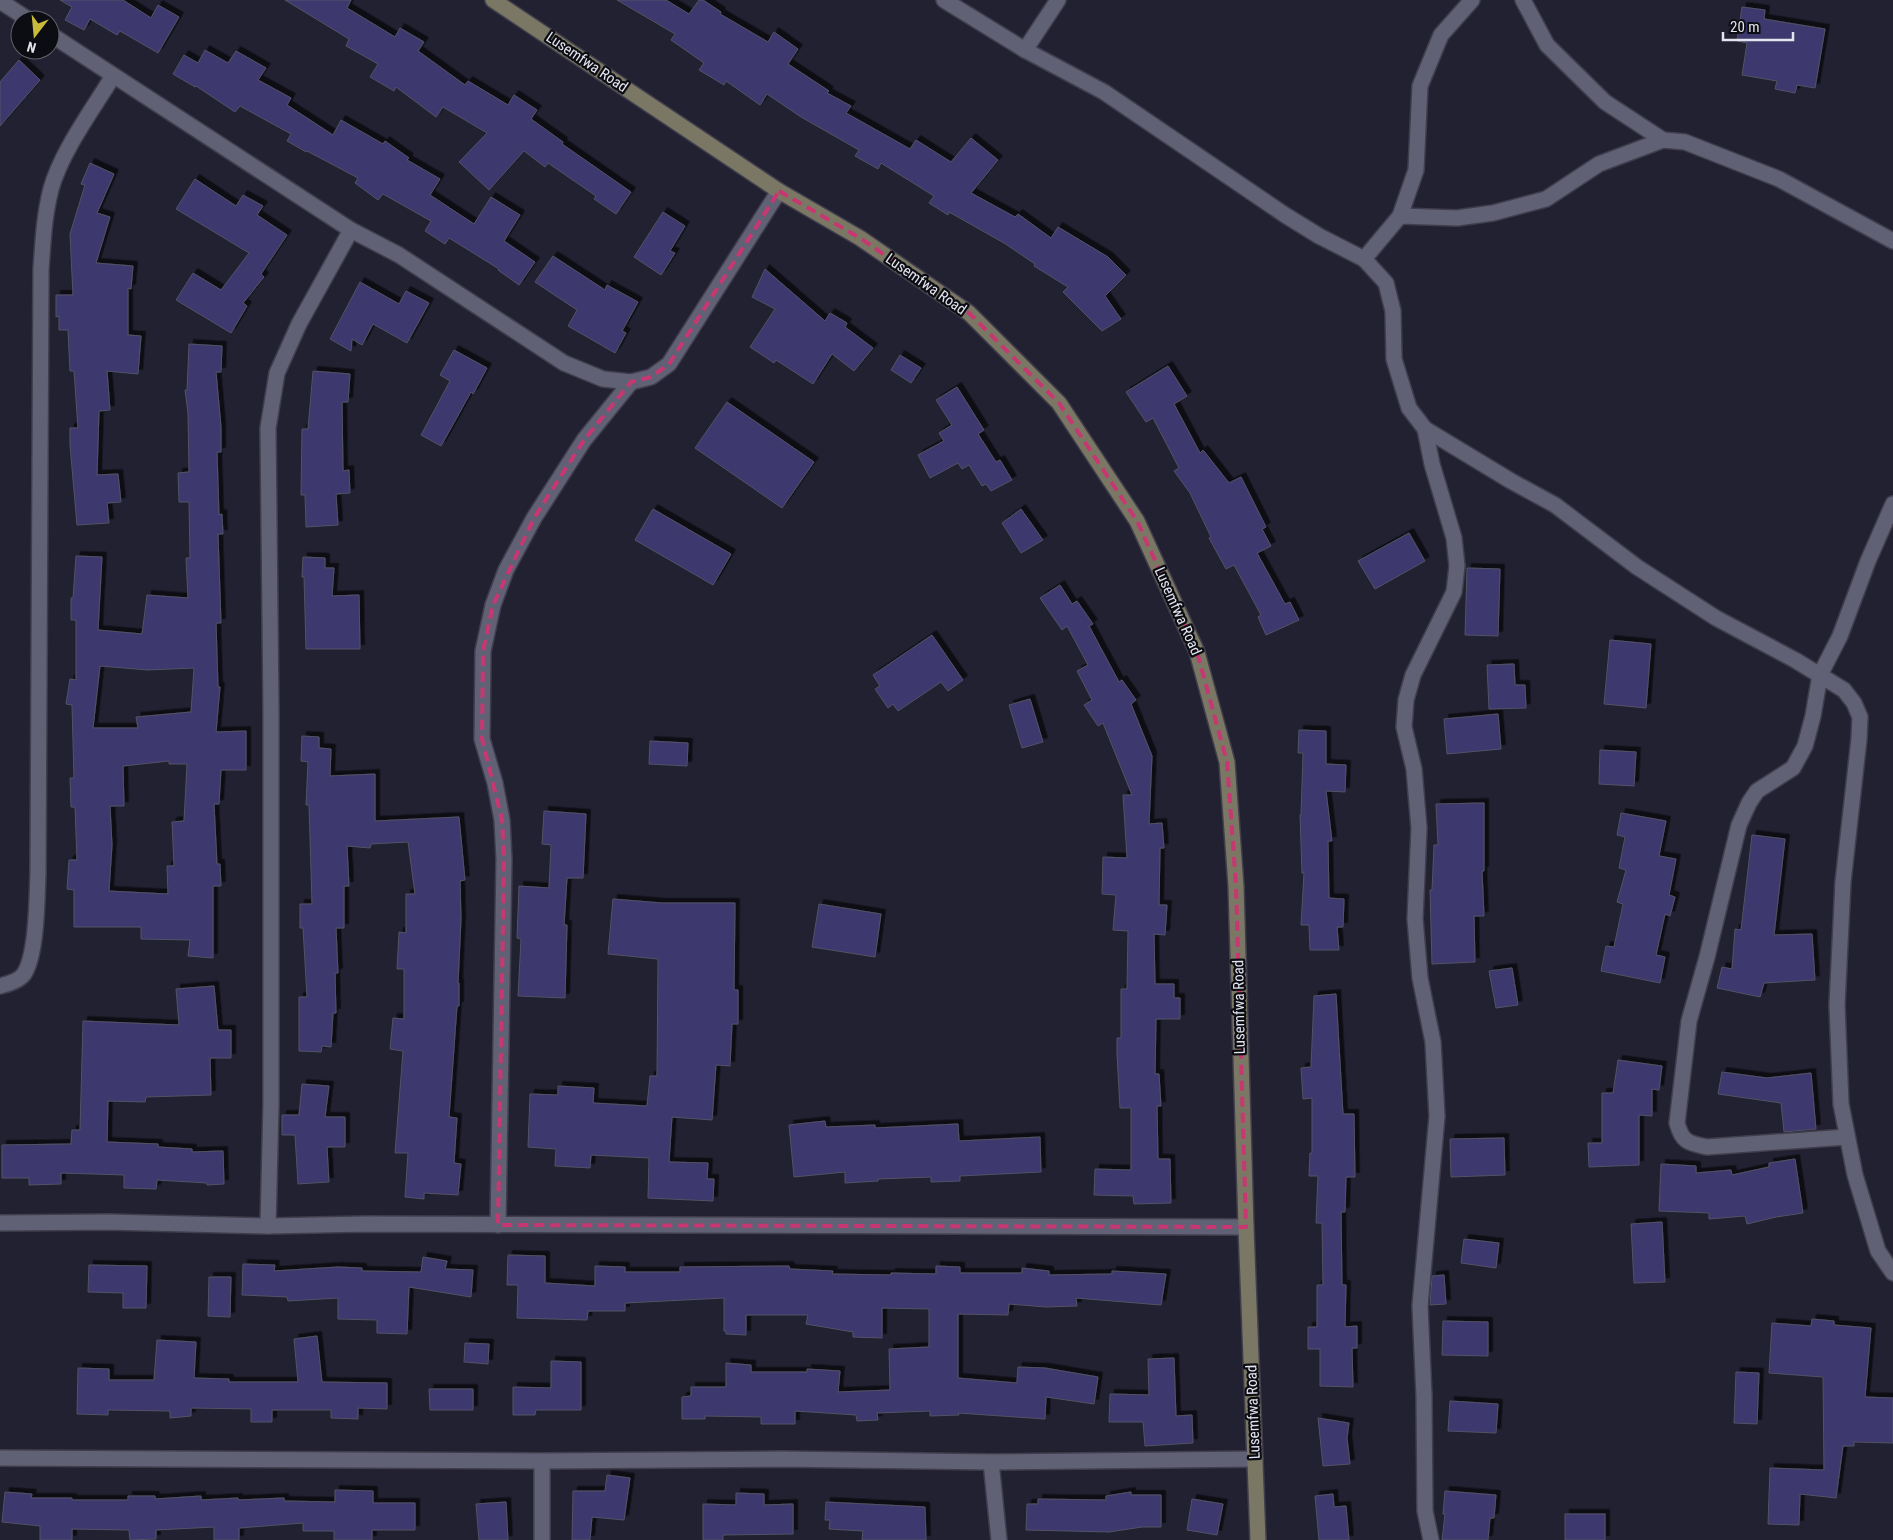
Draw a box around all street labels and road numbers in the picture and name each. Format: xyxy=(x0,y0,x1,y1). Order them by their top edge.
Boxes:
street label: Lusemfwa Road xyxy=(543,28,631,96)
street label: Lusemfwa Road xyxy=(882,250,970,318)
street label: Lusemfwa Road xyxy=(1151,564,1205,658)
street label: Lusemfwa Road xyxy=(1229,960,1249,1054)
street label: Lusemfwa Road xyxy=(1242,1364,1264,1460)

